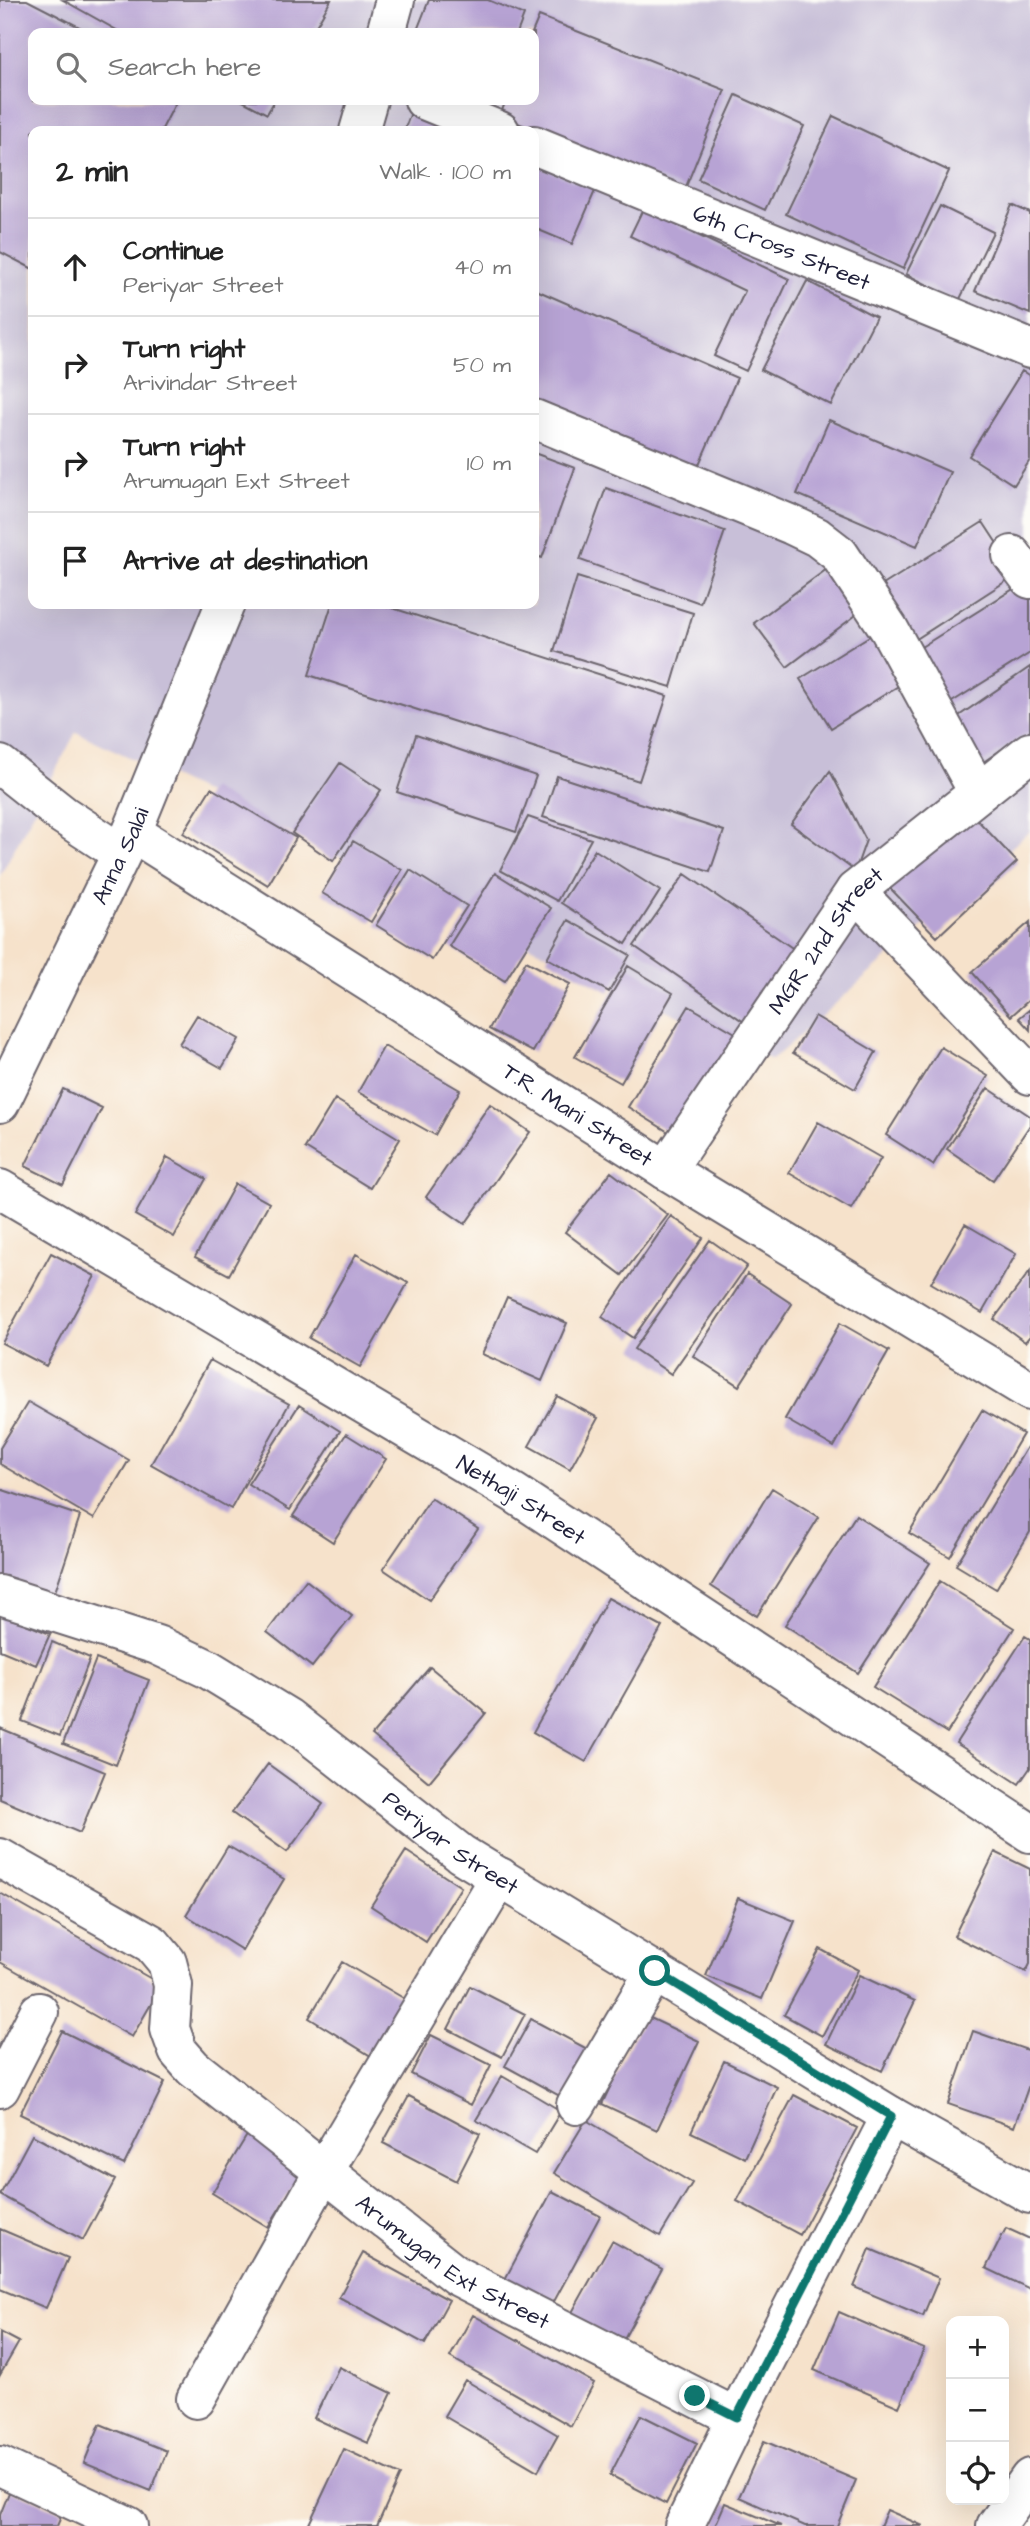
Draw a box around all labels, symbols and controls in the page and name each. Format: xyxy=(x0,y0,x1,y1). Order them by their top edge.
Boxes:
search box xyxy=(28,28,539,105)
icon: search xyxy=(52,48,90,86)
text: Search here xyxy=(108,49,261,85)
text: 2 min xyxy=(56,151,128,193)
text: Walk · 100 m xyxy=(379,156,511,188)
street label: 6th Cross Street xyxy=(688,197,876,299)
text: Continue xyxy=(123,233,224,269)
icon: ahead xyxy=(56,248,94,286)
text: 40 m xyxy=(454,251,511,283)
text: Periyar Street xyxy=(123,269,283,301)
text: Turn right xyxy=(123,331,245,367)
icon: right xyxy=(56,346,94,384)
text: 50 m xyxy=(453,349,511,381)
text: Arivindar Street xyxy=(123,367,297,399)
text: Turn right xyxy=(123,429,245,465)
icon: right xyxy=(56,444,94,482)
text: 10 m xyxy=(466,447,511,479)
text: Arumugan Ext Street xyxy=(123,465,350,497)
icon: arrive xyxy=(56,542,94,580)
text: Arrive at destination xyxy=(123,543,368,579)
street label: Anna Salai xyxy=(84,802,158,910)
street label: MGR 2nd Street xyxy=(761,859,891,1021)
street label: T.R. Mani Street xyxy=(496,1056,660,1175)
street label: Nethaji Street xyxy=(451,1448,592,1553)
street label: Periyar Street xyxy=(376,1783,525,1903)
route start xyxy=(639,1955,670,1986)
street label: Arumugan Ext Street xyxy=(349,2187,556,2338)
map controls xyxy=(946,2316,1009,2505)
button: + xyxy=(946,2316,1009,2379)
button: − xyxy=(946,2379,1009,2442)
route end xyxy=(679,2380,710,2411)
button: locate xyxy=(946,2442,1009,2505)

